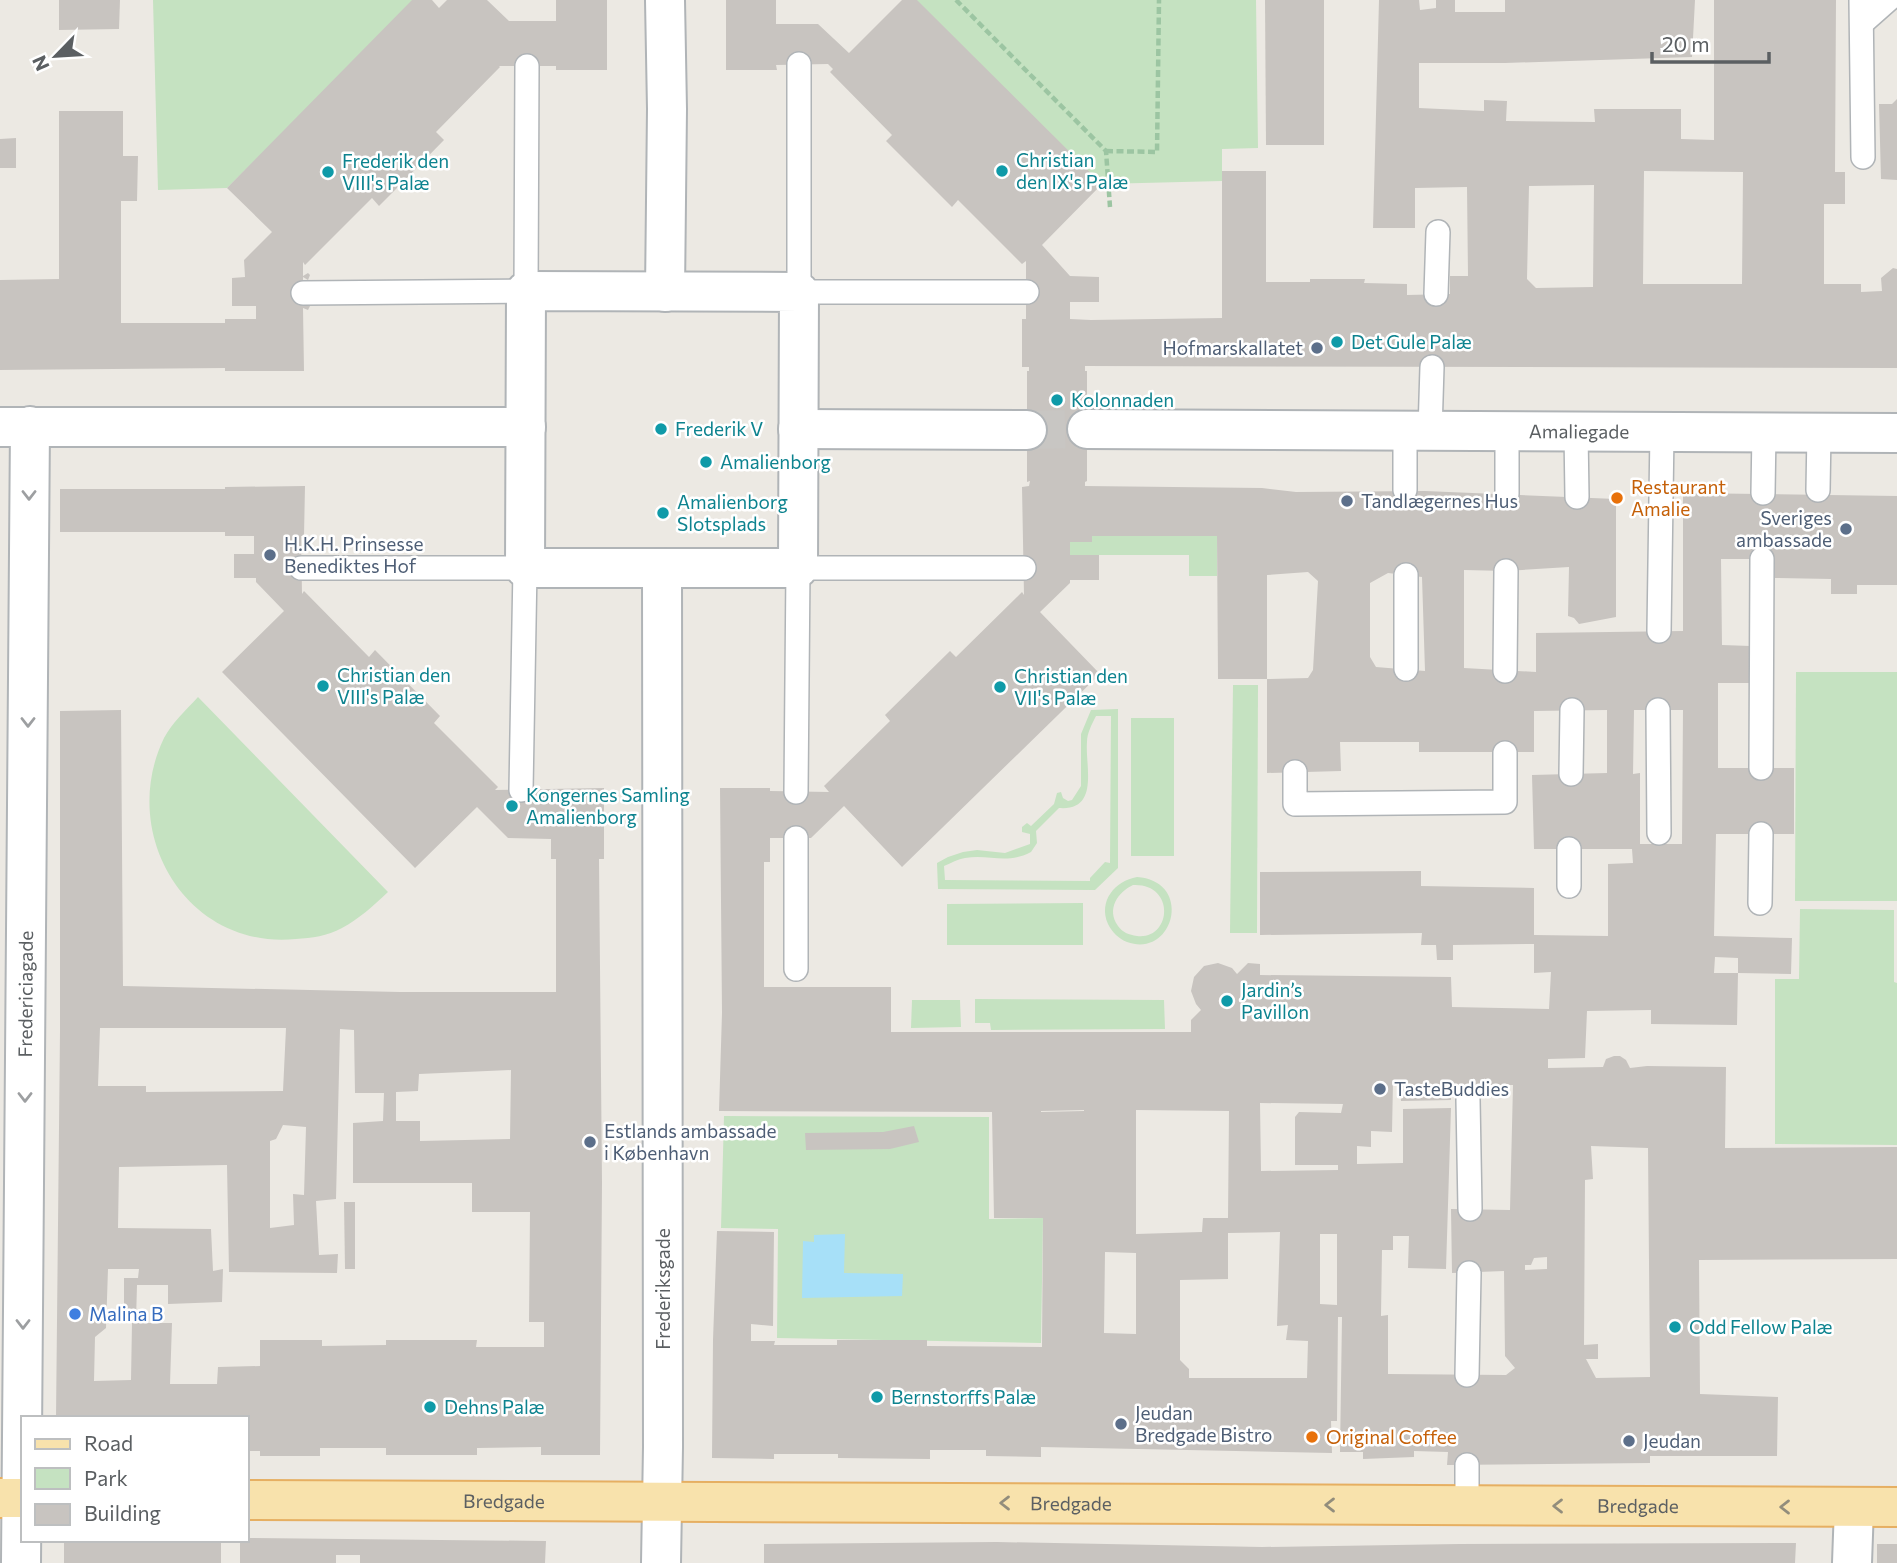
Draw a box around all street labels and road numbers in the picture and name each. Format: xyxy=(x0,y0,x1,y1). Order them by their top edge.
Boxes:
street label: Amaliegade xyxy=(1529,419,1629,443)
street label: Fredericiagade xyxy=(13,931,37,1057)
street label: Frederiksgade xyxy=(651,1228,674,1350)
street label: Bredgade xyxy=(463,1489,545,1512)
street label: Bredgade xyxy=(1030,1491,1112,1515)
street label: Bredgade xyxy=(1597,1494,1679,1517)

